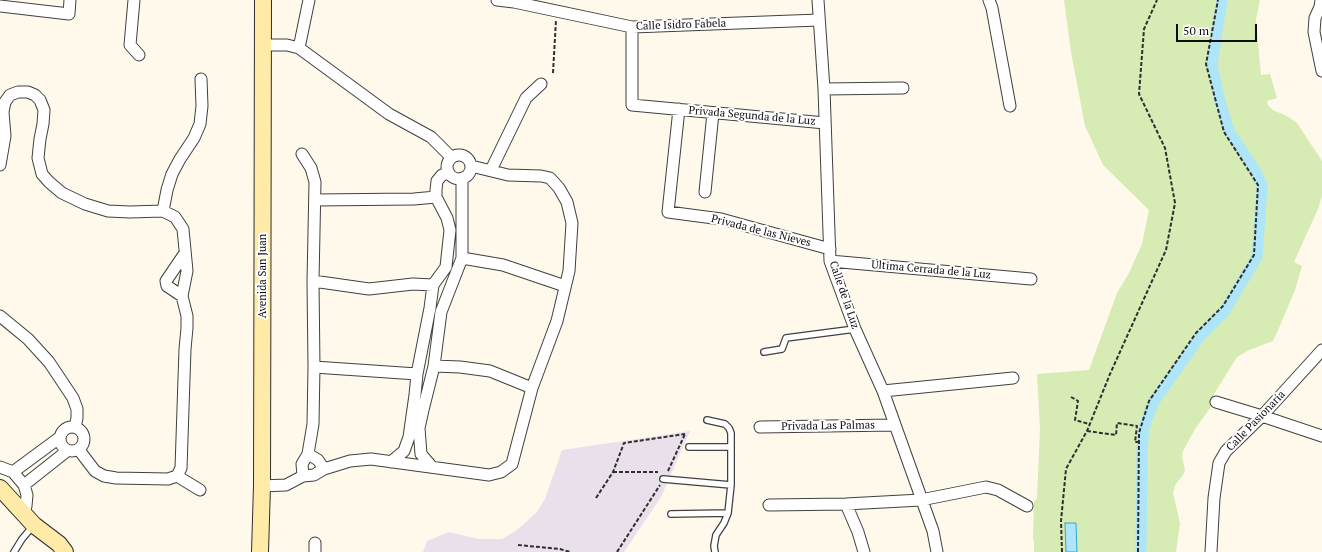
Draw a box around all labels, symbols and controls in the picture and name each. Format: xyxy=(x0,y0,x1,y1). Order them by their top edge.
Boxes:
scale bar xyxy=(1178,16,1259,42)
street label: Calle Isidro Fabela xyxy=(636,17,726,33)
text: 50 m xyxy=(1183,23,1209,38)
street label: Privada Segunda de la Luz xyxy=(688,104,816,128)
street label: Privada de las Nieves xyxy=(710,212,812,250)
street label: Avenida San Juan xyxy=(256,234,270,318)
street label: Última Cerrada de la Luz xyxy=(871,258,991,282)
street label: Calle de la Luz xyxy=(826,259,862,331)
street label: Calle Pasionaria xyxy=(1224,388,1288,454)
street label: Privada Las Palmas xyxy=(781,419,875,433)

